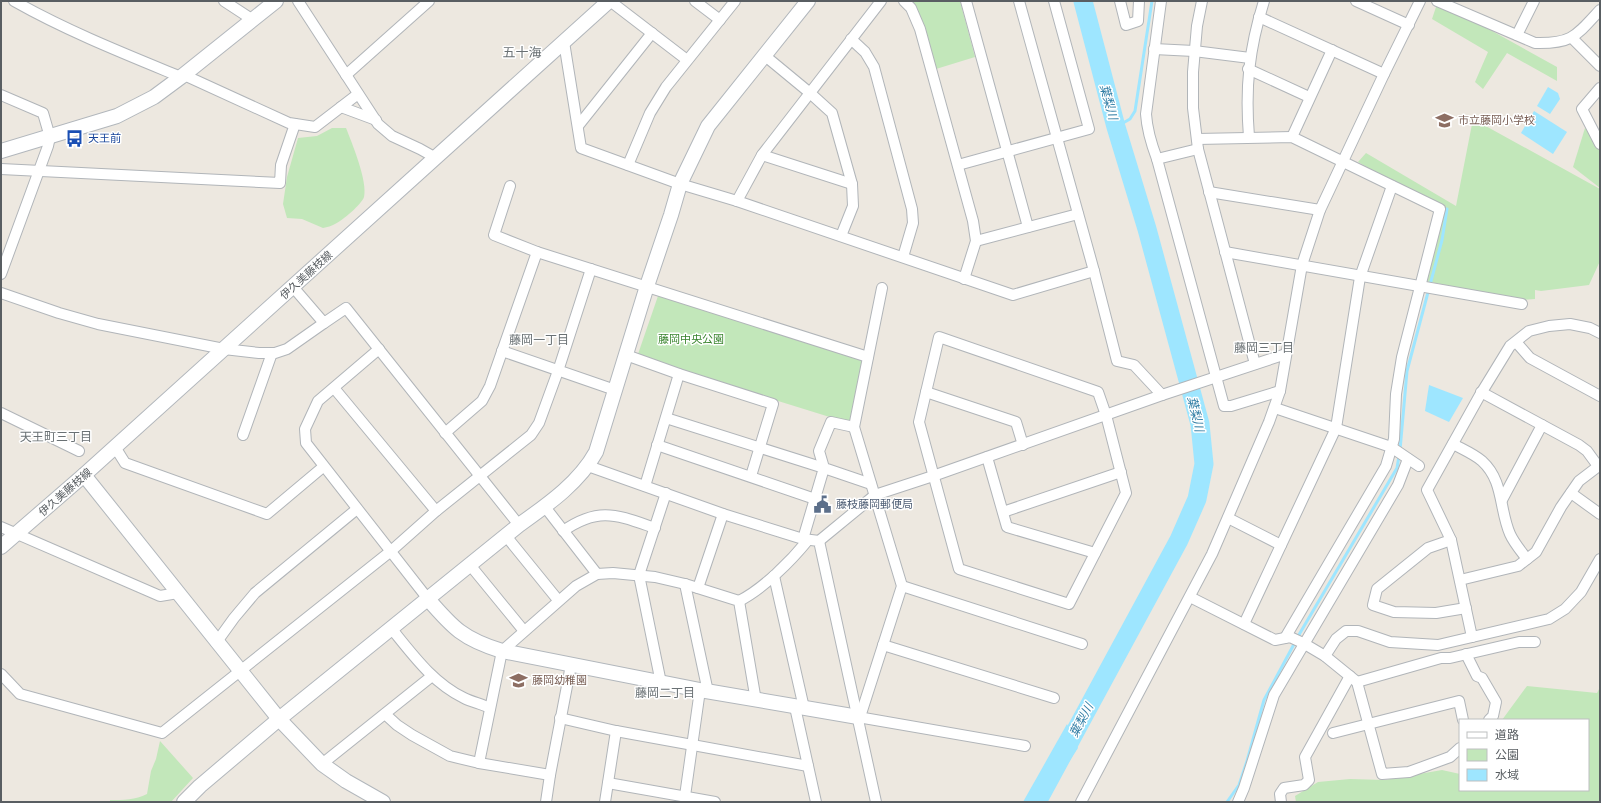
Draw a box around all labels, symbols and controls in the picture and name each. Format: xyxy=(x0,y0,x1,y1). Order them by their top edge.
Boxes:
district label: 五十海 xyxy=(502,44,542,60)
water label: 葉梨川 xyxy=(1097,83,1121,123)
school or university icon: 市立藤岡小学校 xyxy=(1435,110,1455,130)
place label: 市立藤岡小学校 xyxy=(1458,113,1535,127)
bus stop icon: 天王前 xyxy=(65,128,85,148)
place label: 天王前 xyxy=(88,131,121,145)
street label: 伊久美藤枝線 xyxy=(277,248,335,302)
district label: 藤岡一丁目 xyxy=(509,332,569,347)
park label: 藤岡中央公園 xyxy=(658,332,724,346)
district label: 藤岡三丁目 xyxy=(1234,340,1294,355)
water label: 葉梨川 xyxy=(1185,395,1208,435)
district label: 天王町三丁目 xyxy=(20,429,92,444)
street label: 伊久美藤枝線 xyxy=(36,465,94,519)
public building icon: 藤枝藤岡郵便局 xyxy=(813,494,833,514)
place label: 藤枝藤岡郵便局 xyxy=(836,497,913,511)
school or university icon: 藤岡幼稚園 xyxy=(509,670,529,690)
place label: 藤岡幼稚園 xyxy=(532,673,587,687)
district label: 藤岡二丁目 xyxy=(635,685,695,700)
water label: 葉梨川 xyxy=(1066,699,1097,739)
legend xyxy=(1459,719,1589,791)
text: 道路 xyxy=(1495,727,1519,742)
text: 公園 xyxy=(1495,747,1519,762)
text: 水域 xyxy=(1495,767,1519,782)

